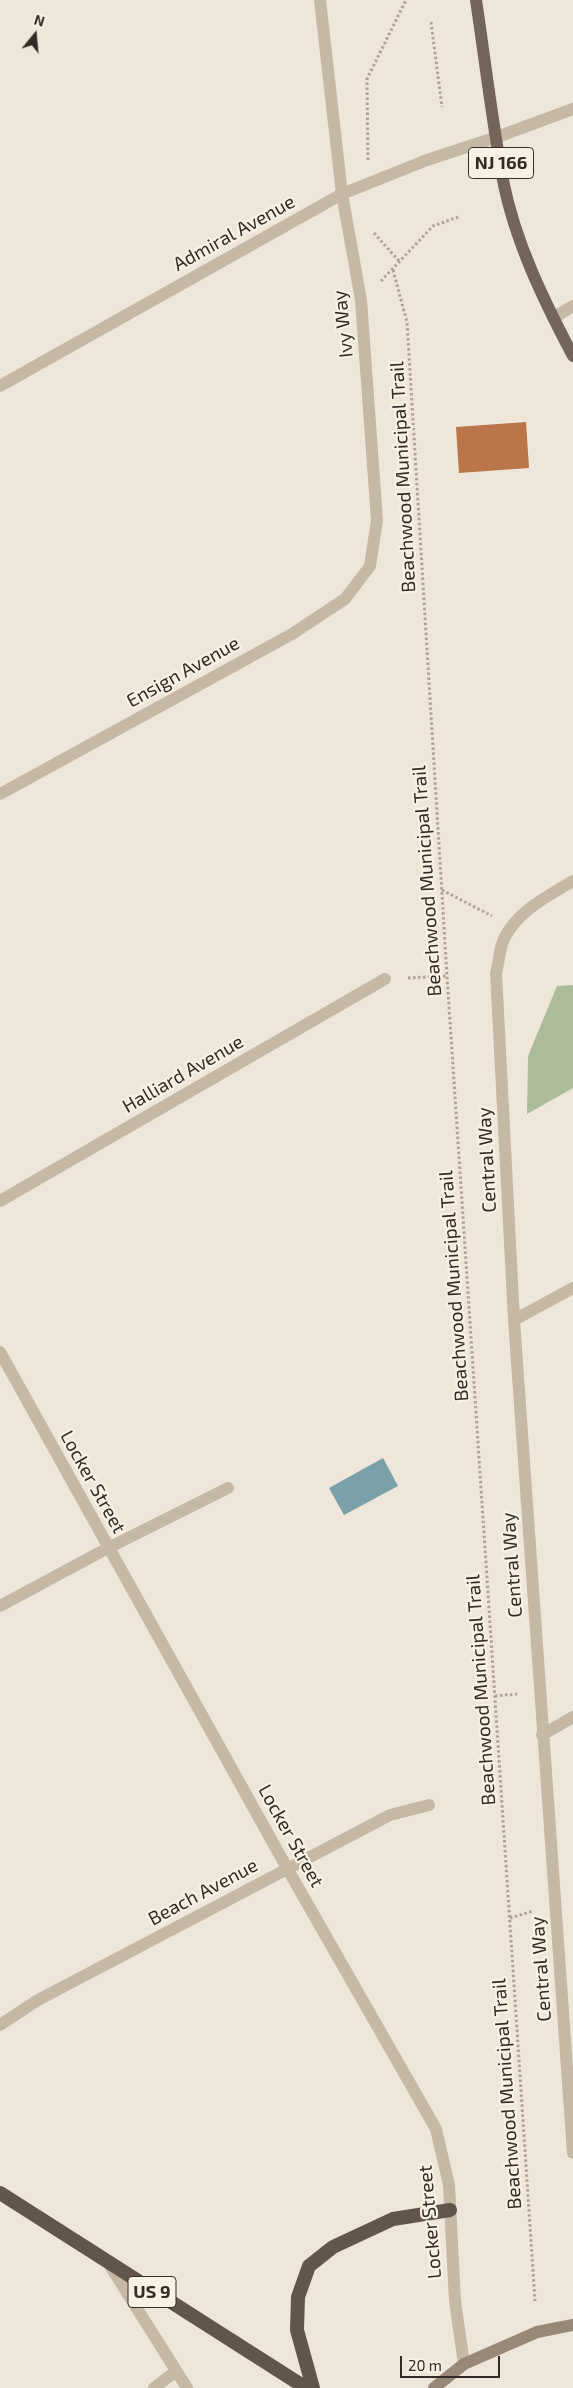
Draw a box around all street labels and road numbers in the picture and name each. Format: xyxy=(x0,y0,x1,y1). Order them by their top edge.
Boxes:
road number: NJ 166 xyxy=(468,148,534,178)
street label: Admiral Avenue xyxy=(169,190,299,276)
street label: Ivy Way xyxy=(328,289,358,359)
street label: Beachwood Municipal Trail xyxy=(386,361,420,593)
street label: Ensign Avenue xyxy=(123,632,243,712)
street label: Beachwood Municipal Trail xyxy=(408,765,446,997)
street label: Halliard Avenue xyxy=(119,1030,247,1118)
street label: Central Way xyxy=(473,1107,501,1213)
street label: Beachwood Municipal Trail xyxy=(435,1170,473,1402)
street label: Locker Street xyxy=(55,1427,131,1537)
street label: Central Way xyxy=(497,1512,527,1618)
street label: Beachwood Municipal Trail xyxy=(462,1574,500,1806)
street label: Locker Street xyxy=(253,1781,329,1891)
street label: Beach Avenue xyxy=(144,1854,262,1930)
street label: Central Way xyxy=(526,1916,556,2022)
street label: Beachwood Municipal Trail xyxy=(488,1978,526,2210)
street label: Locker Street xyxy=(414,2164,446,2280)
road number: US 9 xyxy=(128,2276,176,2308)

